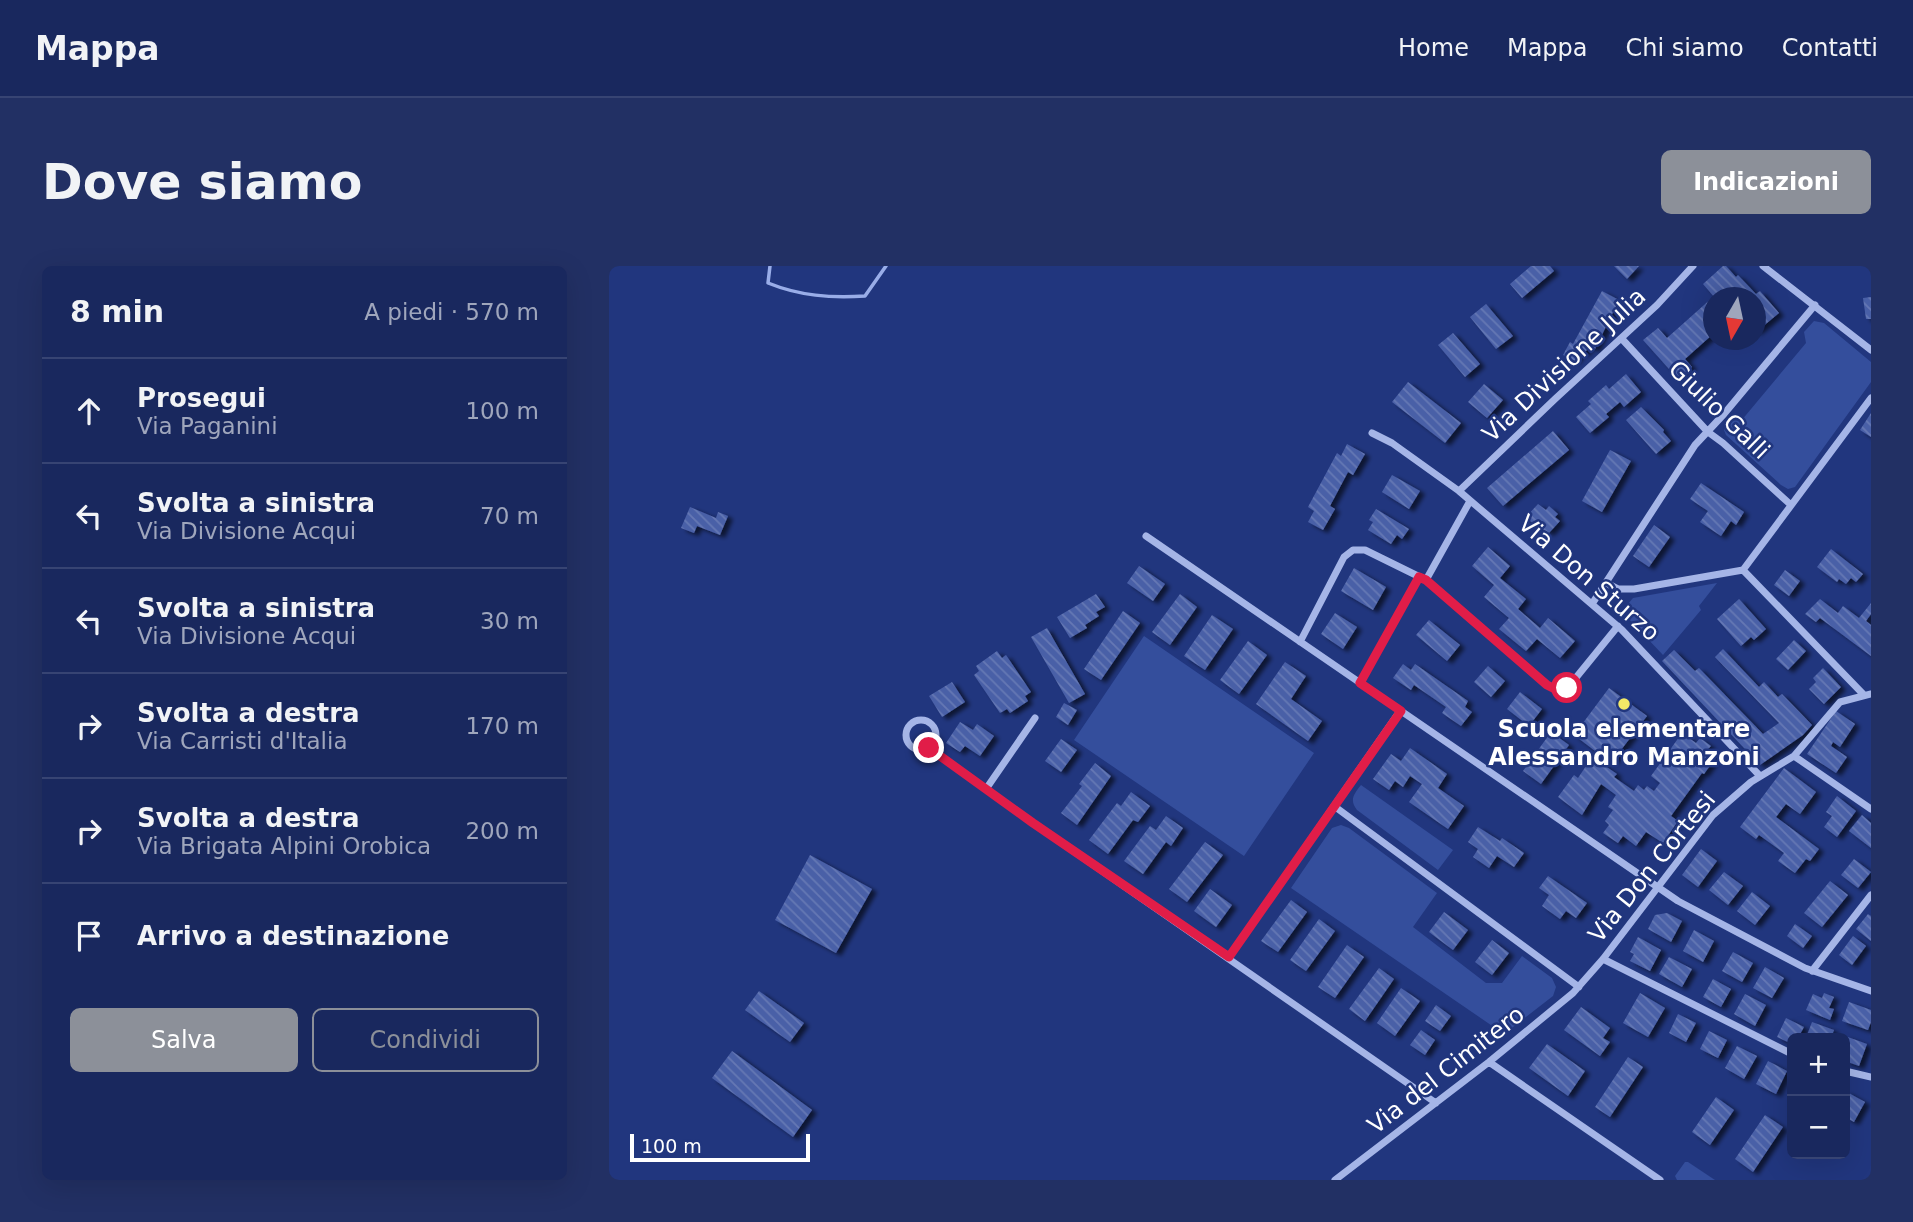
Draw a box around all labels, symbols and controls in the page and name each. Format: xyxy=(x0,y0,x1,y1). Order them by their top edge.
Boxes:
text: Mappa xyxy=(35,29,160,68)
text: Home xyxy=(1398,34,1469,62)
text: Mappa xyxy=(1507,34,1588,62)
text: Chi siamo xyxy=(1626,34,1744,62)
text: Contatti xyxy=(1782,34,1878,62)
button: Indicazioni xyxy=(1661,150,1871,214)
text: Dove siamo xyxy=(42,154,362,211)
street label: Via Divisione Julia xyxy=(1477,282,1651,448)
north arrow xyxy=(1703,287,1766,350)
text: 8 min xyxy=(70,294,164,329)
text: A piedi · 570 m xyxy=(364,299,539,325)
street label: Giulio Galli xyxy=(1663,355,1775,465)
text: Prosegui xyxy=(137,383,266,413)
icon: ahead xyxy=(70,392,108,430)
text: 100 m xyxy=(465,398,539,424)
text: Via Paganini xyxy=(137,413,278,439)
text: Svolta a sinistra xyxy=(137,488,375,518)
icon: left xyxy=(70,497,108,535)
text: 70 m xyxy=(480,503,539,529)
street label: Via Don Sturzo xyxy=(1513,509,1665,647)
text: Via Divisione Acqui xyxy=(137,518,356,544)
text: Svolta a sinistra xyxy=(137,593,375,623)
icon: left xyxy=(70,602,108,640)
text: 30 m xyxy=(480,608,539,634)
text: Via Divisione Acqui xyxy=(137,623,356,649)
route start xyxy=(1551,672,1582,703)
marker: Scuola elementare Alessandro Manzoni xyxy=(1616,696,1632,712)
text: Svolta a destra xyxy=(137,698,360,728)
icon: right xyxy=(70,707,108,745)
text: 170 m xyxy=(465,713,539,739)
place label: Scuola elementare Alessandro Manzoni xyxy=(1488,715,1760,771)
text: Via Carristi d'Italia xyxy=(137,728,347,754)
route end xyxy=(913,732,944,763)
street label: Via Don Cortesi xyxy=(1583,786,1721,948)
text: Svolta a destra xyxy=(137,803,360,833)
icon: right xyxy=(70,812,108,850)
text: 200 m xyxy=(465,818,539,844)
text: Via Brigata Alpini Orobica xyxy=(137,833,431,859)
icon: arrive xyxy=(70,917,108,955)
text: Arrivo a destinazione xyxy=(137,921,449,951)
street label: Via del Cimitero xyxy=(1362,1000,1530,1140)
button: Salva xyxy=(70,1008,298,1072)
button: Condividi xyxy=(312,1008,539,1072)
map controls xyxy=(1787,1033,1850,1159)
button: + xyxy=(1787,1033,1850,1096)
button: − xyxy=(1787,1096,1850,1159)
scale bar xyxy=(630,1131,810,1163)
text: 100 m xyxy=(641,1135,702,1157)

